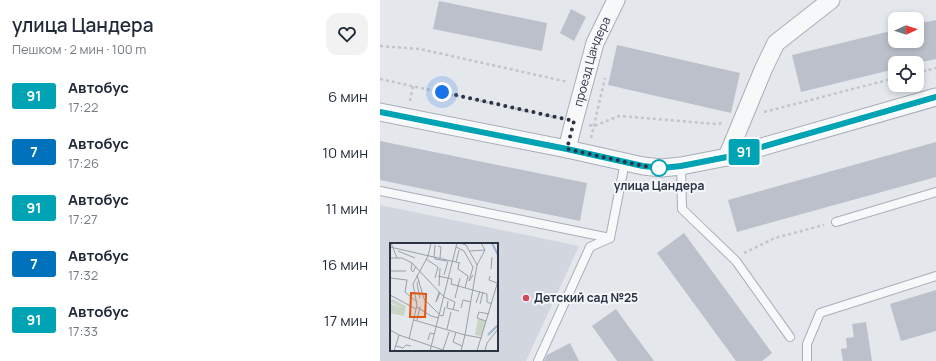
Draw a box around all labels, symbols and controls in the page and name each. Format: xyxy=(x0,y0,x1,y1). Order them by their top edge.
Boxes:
text: улица Цандера xyxy=(12,12,153,38)
north arrow xyxy=(888,12,924,48)
map controls xyxy=(888,12,924,92)
button: heart xyxy=(326,13,368,55)
street label: проезд Цандера xyxy=(569,14,615,108)
text: Пешком · 2 мин · 100 m xyxy=(12,40,146,58)
button: locate xyxy=(888,56,924,92)
text: Автобус xyxy=(68,77,129,98)
your location xyxy=(432,82,452,102)
text: 91 xyxy=(27,86,41,105)
text: 6 мин xyxy=(328,86,368,107)
text: 17:22 xyxy=(68,98,98,116)
text: Автобус xyxy=(68,133,129,154)
line badge: 91 xyxy=(726,139,762,165)
text: 7 xyxy=(30,142,38,161)
text: 10 мин xyxy=(322,142,368,163)
text: 91 xyxy=(737,142,751,161)
text: 17:26 xyxy=(68,154,99,172)
marker: улица Цандера xyxy=(650,159,668,177)
place label: улица Цандера xyxy=(614,177,704,194)
text: Автобус xyxy=(68,189,129,210)
text: 91 xyxy=(27,198,41,217)
text: 11 мин xyxy=(326,198,368,219)
text: 17:27 xyxy=(68,210,97,228)
inset map xyxy=(390,243,498,351)
text: Автобус xyxy=(68,245,129,266)
text: 7 xyxy=(30,254,38,273)
text: 16 мин xyxy=(322,254,368,275)
text: 17:32 xyxy=(68,266,98,284)
place label: Детский сад №25 xyxy=(534,289,638,306)
marker: Детский сад №25 xyxy=(521,293,531,303)
text: Автобус xyxy=(68,301,129,322)
text: 91 xyxy=(27,310,41,329)
text: 17 мин xyxy=(324,310,368,331)
text: 17:33 xyxy=(68,322,98,340)

